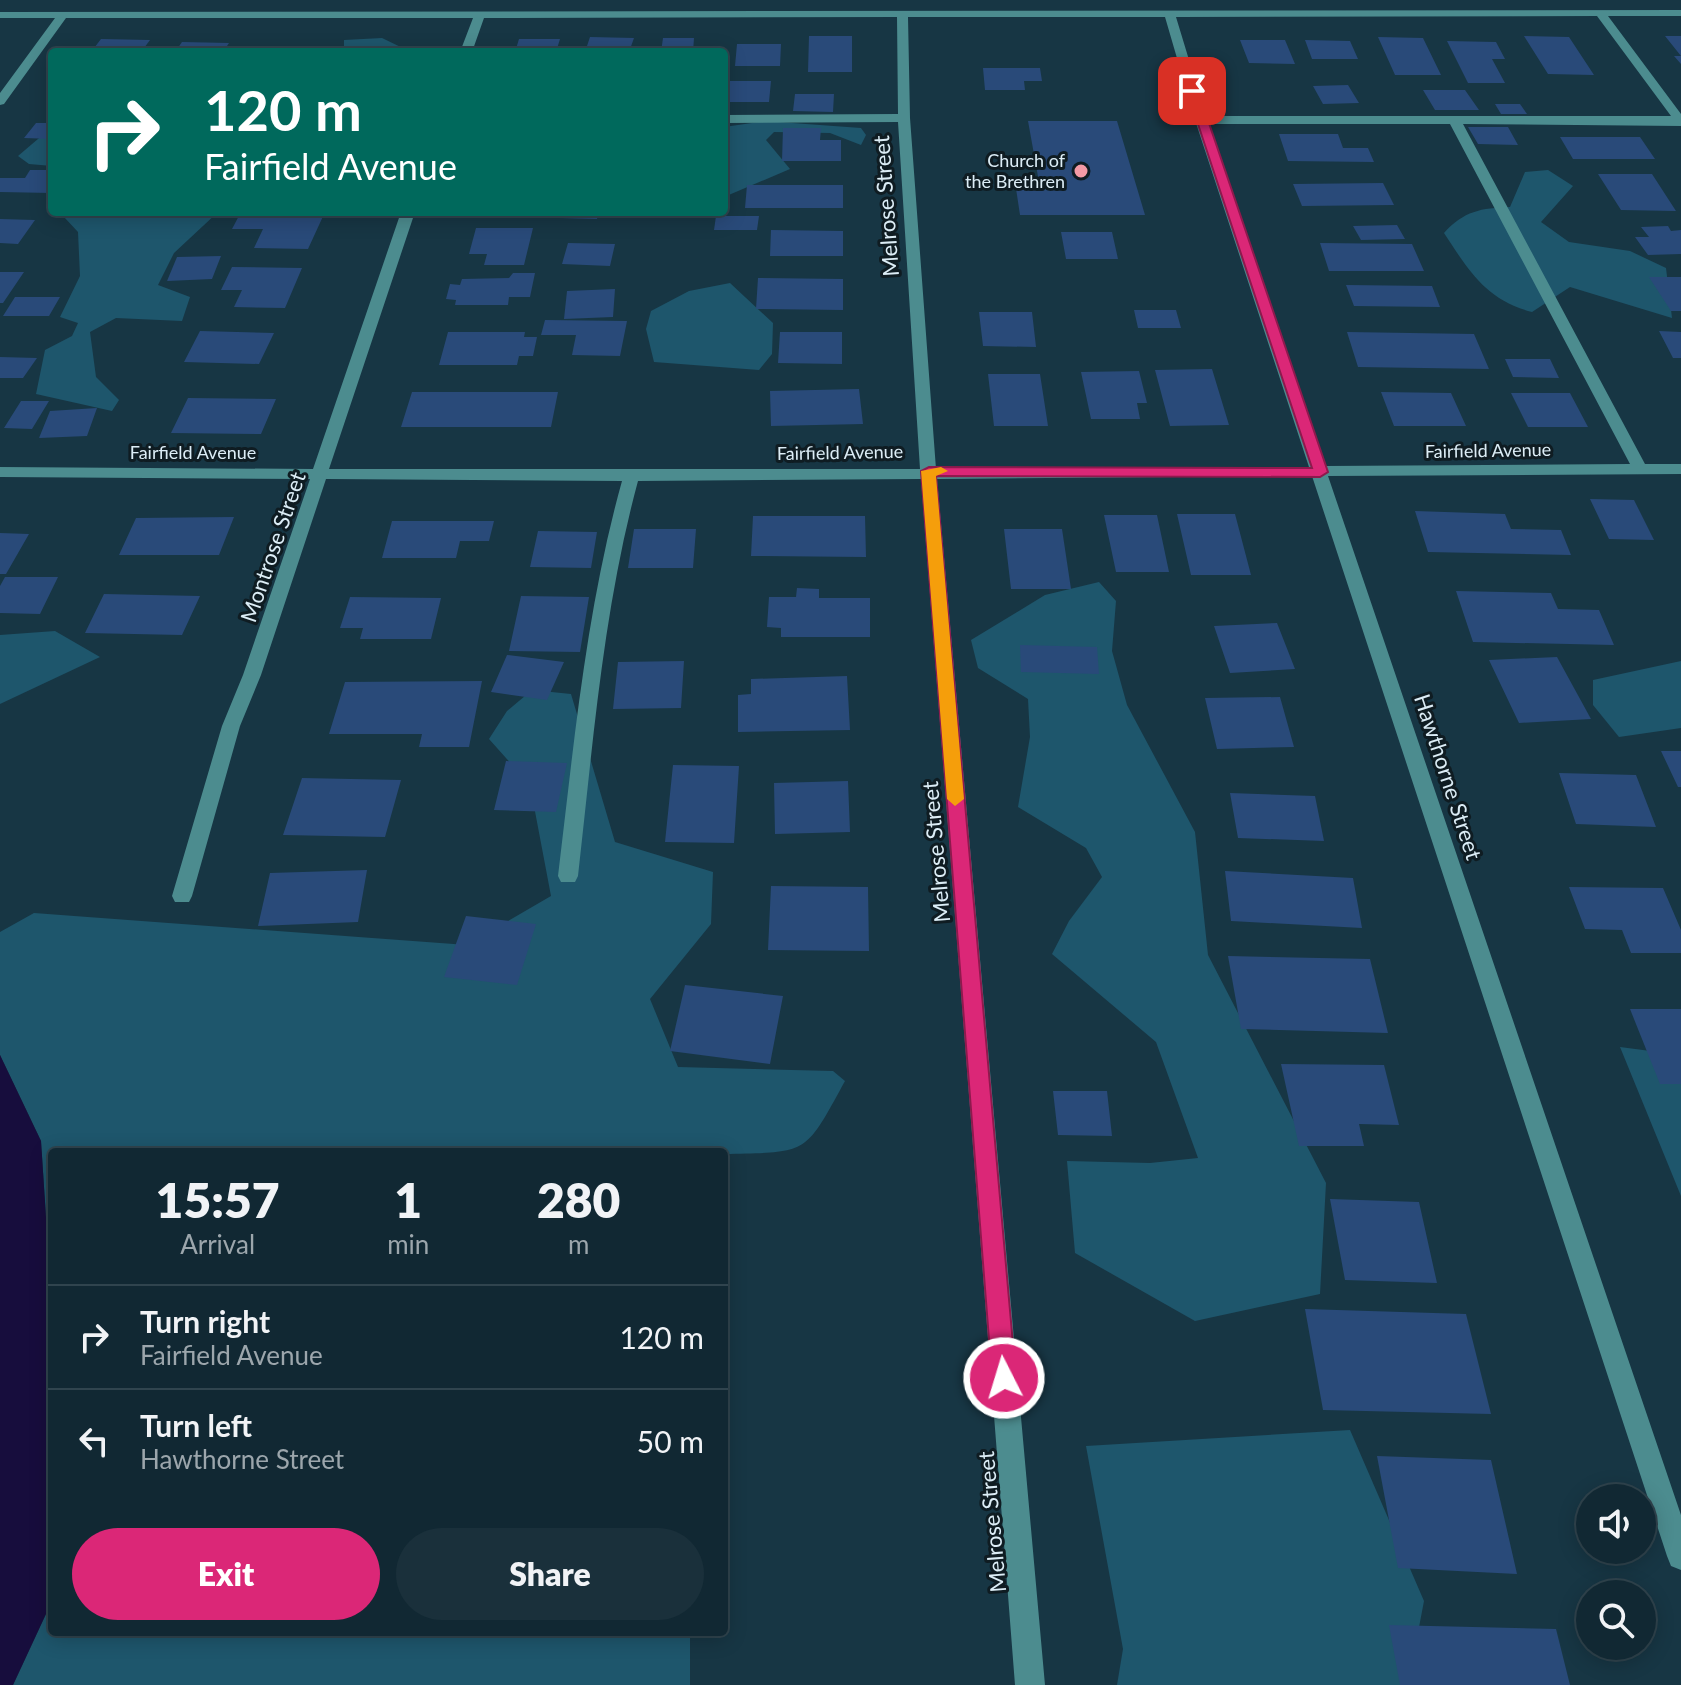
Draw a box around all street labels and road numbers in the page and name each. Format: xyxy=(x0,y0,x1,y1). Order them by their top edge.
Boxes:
street label: Melrose Street xyxy=(867,134,904,278)
street label: Fairfield Avenue xyxy=(1425,438,1551,462)
street label: Fairfield Avenue xyxy=(777,440,903,464)
street label: Fairfield Avenue xyxy=(130,441,256,463)
street label: Montrose Street xyxy=(234,468,311,626)
street label: Hawthorne Street xyxy=(1409,691,1488,863)
street label: Melrose Street xyxy=(916,780,955,924)
street label: Melrose Street xyxy=(972,1450,1011,1594)

